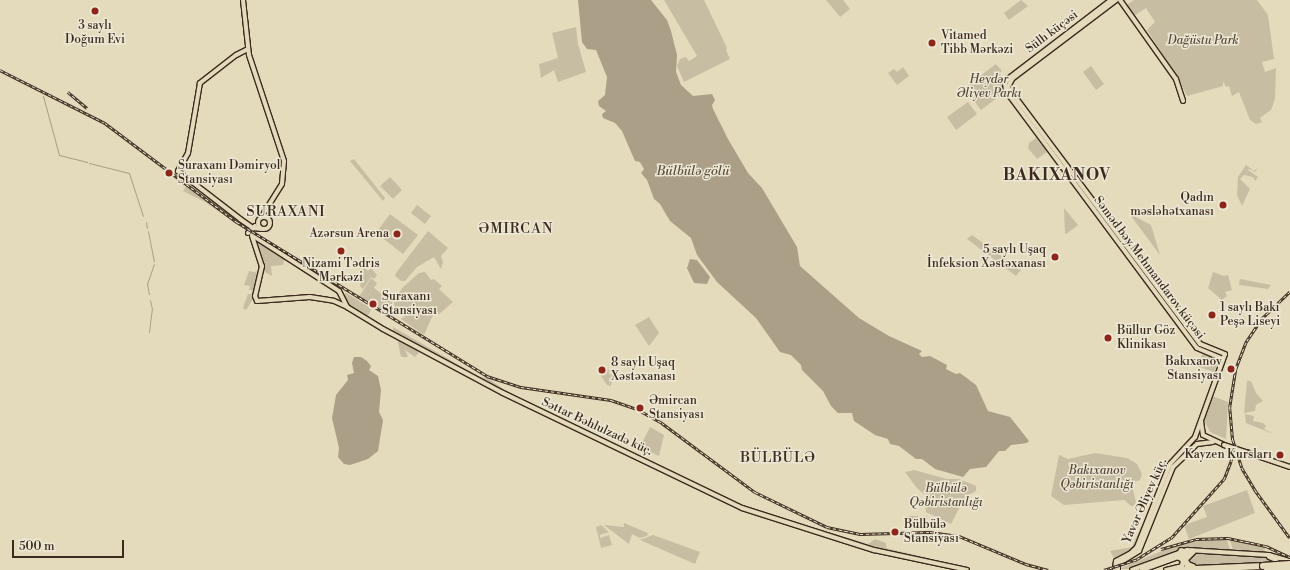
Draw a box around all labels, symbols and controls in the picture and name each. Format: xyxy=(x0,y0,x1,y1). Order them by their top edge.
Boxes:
marker: 3 saylı Doğum Evi xyxy=(89,5,101,17)
street label: Sülh küçəsi xyxy=(1023,8,1081,56)
place label: 3 saylı Doğum Evi xyxy=(65,19,125,47)
place label: Vitamed Tibb Mərkəzi xyxy=(941,29,1013,57)
park label: Dağüstu Park xyxy=(1167,34,1239,48)
marker: Vitamed Tibb Mərkəzi xyxy=(926,37,938,49)
park label: Heydər Əliyev Parkı xyxy=(957,73,1021,101)
place label: Suraxanı Dəmiryol Stansiyası xyxy=(178,159,280,187)
water label: Bülbülə gölü xyxy=(657,163,729,179)
district label: BAKIXANOV xyxy=(1003,165,1111,185)
marker: Suraxanı Dəmiryol Stansiyası xyxy=(163,167,175,179)
place label: Qadın məsləhətxanası xyxy=(1130,191,1214,219)
street label: Səməd bəy Mehmandarov küçəsi xyxy=(1090,194,1208,342)
marker: Qadın məsləhətxanası xyxy=(1217,199,1229,211)
district label: SURAXANI xyxy=(246,204,326,220)
district label: ƏMIRCAN xyxy=(479,221,553,237)
place label: Azərsun Arena xyxy=(309,227,389,241)
marker: Azərsun Arena xyxy=(392,229,402,239)
place label: 5 saylı Uşaq İnfeksion Xəstəxanası xyxy=(927,243,1046,271)
marker: Nizami Tədris Mərkəzi xyxy=(336,246,346,256)
marker: 5 saylı Uşaq İnfeksion Xəstəxanası xyxy=(1049,251,1061,263)
place label: Nizami Tədris Mərkəzi xyxy=(302,257,380,285)
place label: Suraxanı Stansiyası xyxy=(382,290,437,318)
marker: Suraxanı Stansiyası xyxy=(367,298,379,310)
place label: 1 saylı Bakı Peşə Liseyi xyxy=(1220,301,1280,329)
marker: 1 saylı Bakı Peşə Liseyi xyxy=(1207,310,1217,320)
place label: Büllur Göz Klinikası xyxy=(1117,324,1175,352)
marker: Büllur Göz Klinikası xyxy=(1102,332,1114,344)
place label: Bakıxanov Stansiyası xyxy=(1165,355,1222,383)
place label: 8 saylı Uşaq Xəstəxanası xyxy=(611,356,676,384)
marker: Bakıxanov Stansiyası xyxy=(1225,363,1237,375)
marker: 8 saylı Uşaq Xəstəxanası xyxy=(596,364,608,376)
place label: Əmircan Stansiyası xyxy=(649,394,704,422)
street label: Səttar Bəhlulzadə küç. xyxy=(539,395,655,459)
marker: Əmircan Stansiyası xyxy=(634,402,646,414)
place label: Kayzen Kursları xyxy=(1185,448,1272,462)
district label: BÜLBÜLƏ xyxy=(740,450,816,466)
marker: Kayzen Kursları xyxy=(1275,450,1285,460)
street label: Yavər Əliyev küç. xyxy=(1120,456,1170,546)
park label: Bakıxanov Qəbiristanlığı xyxy=(1060,464,1134,492)
park label: Bülbülə Qəbiristanlığı xyxy=(909,482,983,510)
place label: Bülbülə Stansiyası xyxy=(904,518,959,546)
marker: Bülbülə Stansiyası xyxy=(889,526,901,538)
scale bar xyxy=(14,532,126,558)
text: 500 m xyxy=(19,539,55,554)

